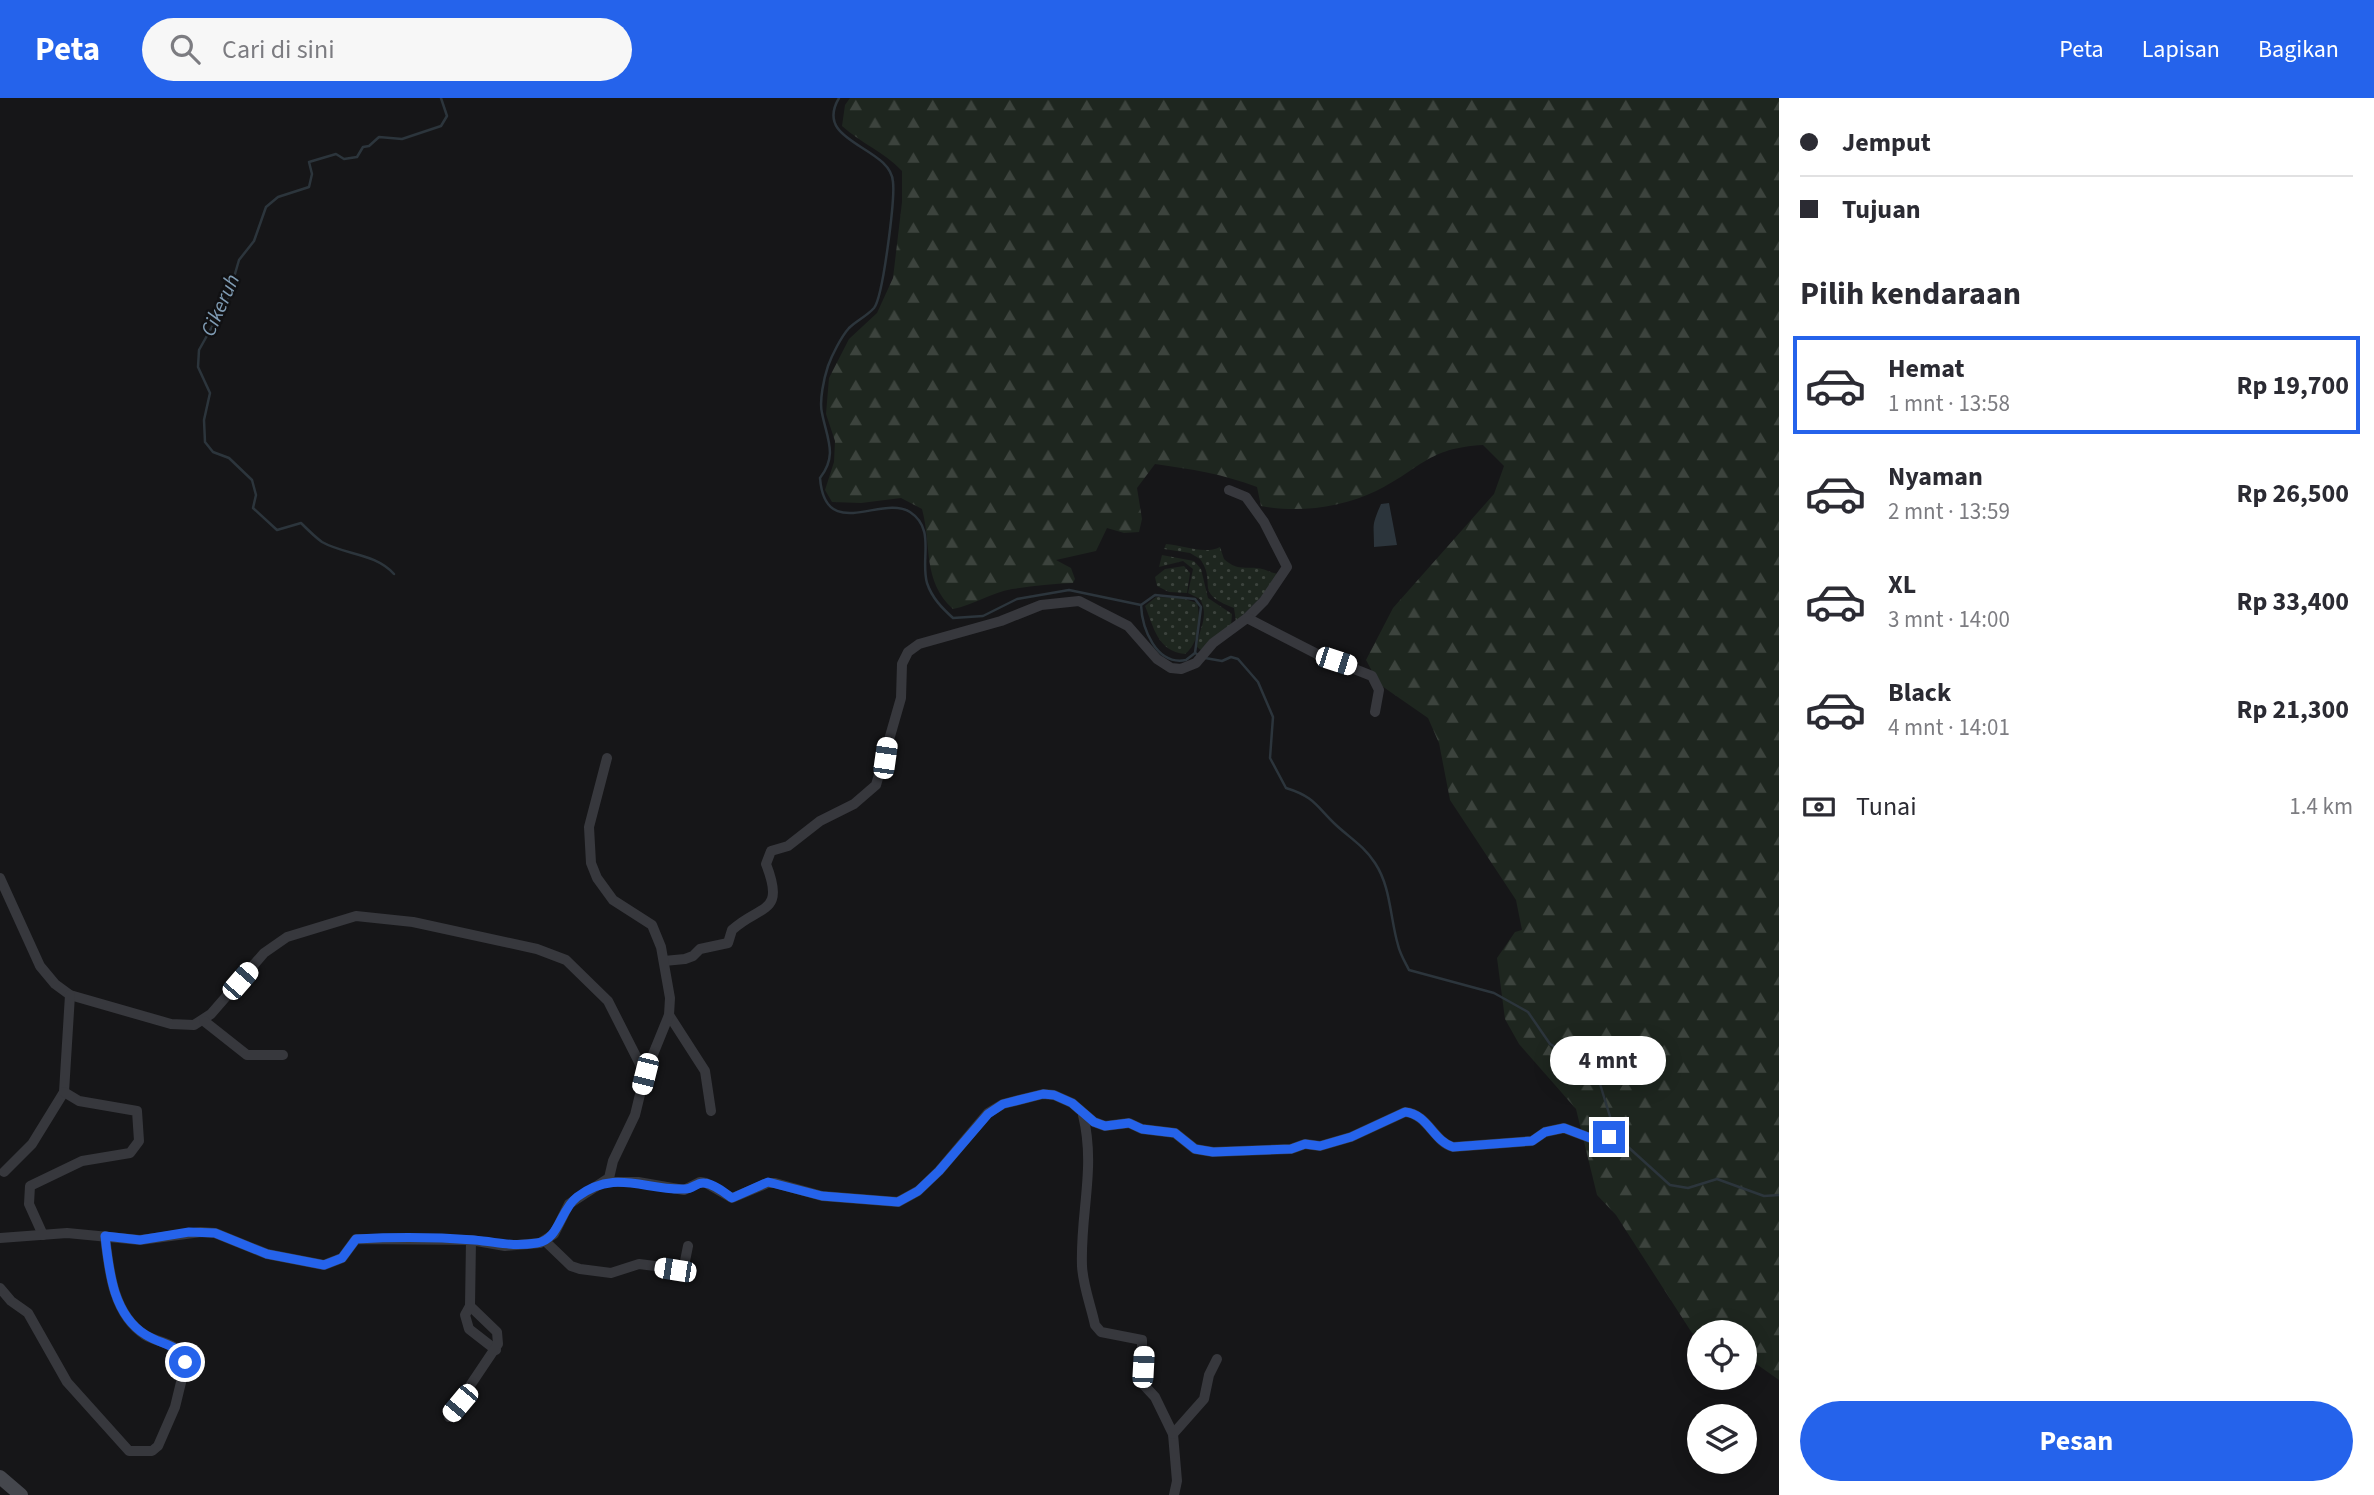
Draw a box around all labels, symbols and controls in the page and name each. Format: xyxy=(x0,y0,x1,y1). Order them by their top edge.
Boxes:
search box xyxy=(142,18,632,81)
text: Peta xyxy=(35,26,100,73)
icon: search xyxy=(166,30,204,68)
text: Cari di sini xyxy=(222,31,335,68)
text: Peta xyxy=(2059,32,2104,67)
text: Lapisan xyxy=(2142,32,2220,67)
text: Bagikan xyxy=(2258,32,2339,67)
text: Jemput xyxy=(1842,124,1931,161)
text: Tujuan xyxy=(1842,191,1921,228)
water label: Cikeruh xyxy=(193,269,247,341)
text: Pilih kendaraan xyxy=(1800,271,2021,317)
text: Hemat xyxy=(1888,350,1964,387)
icon: car xyxy=(1804,354,1867,417)
text: Rp 19,700 xyxy=(2237,367,2349,404)
text: 1 mnt · 13:58 xyxy=(1888,387,2010,420)
text: Nyaman xyxy=(1888,458,1983,495)
icon: car xyxy=(1804,462,1867,525)
text: Rp 26,500 xyxy=(2237,475,2349,512)
text: 2 mnt · 13:59 xyxy=(1888,495,2010,528)
text: XL xyxy=(1888,566,1916,603)
icon: car xyxy=(1804,570,1867,633)
text: Rp 33,400 xyxy=(2237,583,2349,620)
text: 3 mnt · 14:00 xyxy=(1888,603,2010,636)
car xyxy=(1313,645,1360,677)
text: Black xyxy=(1888,674,1951,711)
icon: car xyxy=(1804,678,1867,741)
text: Rp 21,300 xyxy=(2237,691,2349,728)
text: 4 mnt · 14:01 xyxy=(1888,711,2010,744)
car xyxy=(872,736,899,780)
icon: cash xyxy=(1800,788,1838,826)
text: Tunai xyxy=(1856,788,1917,825)
text: 1.4 km xyxy=(2289,790,2353,823)
car xyxy=(219,958,262,1004)
callout: 4 mnt xyxy=(1551,1035,1667,1084)
text: 4 mnt xyxy=(1579,1044,1637,1077)
car xyxy=(630,1051,661,1097)
route end xyxy=(1593,1121,1625,1153)
car xyxy=(653,1256,698,1284)
map controls xyxy=(1687,1320,1757,1474)
button: locate xyxy=(1687,1320,1757,1390)
car xyxy=(1132,1345,1155,1389)
route start xyxy=(169,1346,201,1378)
car xyxy=(439,1380,482,1426)
button: Pesan xyxy=(1800,1401,2353,1481)
button: layers xyxy=(1687,1404,1757,1474)

